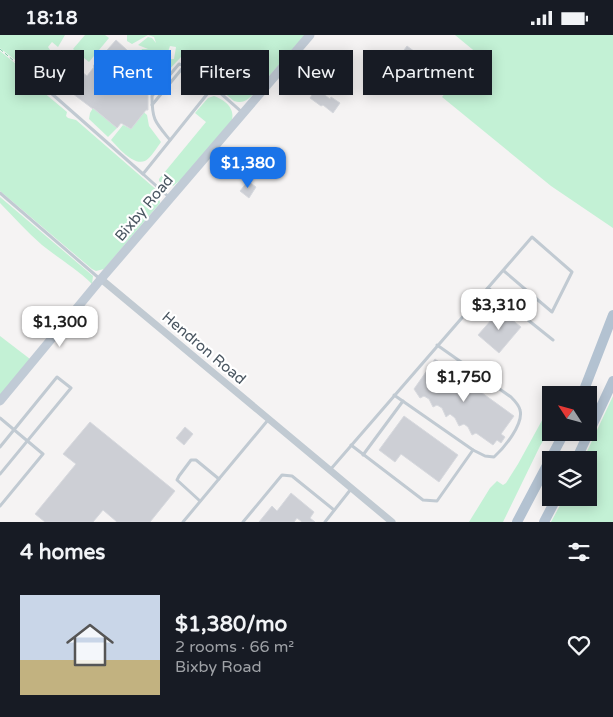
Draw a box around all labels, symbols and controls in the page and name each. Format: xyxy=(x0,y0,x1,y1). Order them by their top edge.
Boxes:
text: 18:18 xyxy=(25,7,78,29)
chip: Buy xyxy=(15,50,84,95)
chip: Rent xyxy=(94,50,171,95)
chip: Filters xyxy=(181,50,269,95)
chip: New xyxy=(279,50,353,95)
chip: Apartment xyxy=(363,50,492,95)
pin: $1,380 xyxy=(207,147,289,189)
text: $1,380 xyxy=(221,153,275,173)
street label: Bixby Road xyxy=(111,171,177,245)
pin: $3,310 xyxy=(458,289,540,331)
text: $3,310 xyxy=(472,295,526,315)
pin: $1,300 xyxy=(19,305,101,348)
street label: Hendron Road xyxy=(159,308,249,388)
text: $1,300 xyxy=(33,312,87,332)
pin: $1,750 xyxy=(423,361,505,403)
text: $1,750 xyxy=(437,367,491,387)
north arrow xyxy=(542,386,598,441)
map controls xyxy=(542,386,597,506)
button: layers xyxy=(542,451,597,506)
icon: filters xyxy=(565,538,593,566)
text: 4 homes xyxy=(20,540,105,565)
text: $1,380/mo xyxy=(175,612,287,637)
icon: home xyxy=(60,615,120,675)
icon: heart xyxy=(565,631,593,659)
text: 2 rooms · 66 m² xyxy=(175,637,294,657)
text: Bixby Road xyxy=(175,657,262,677)

